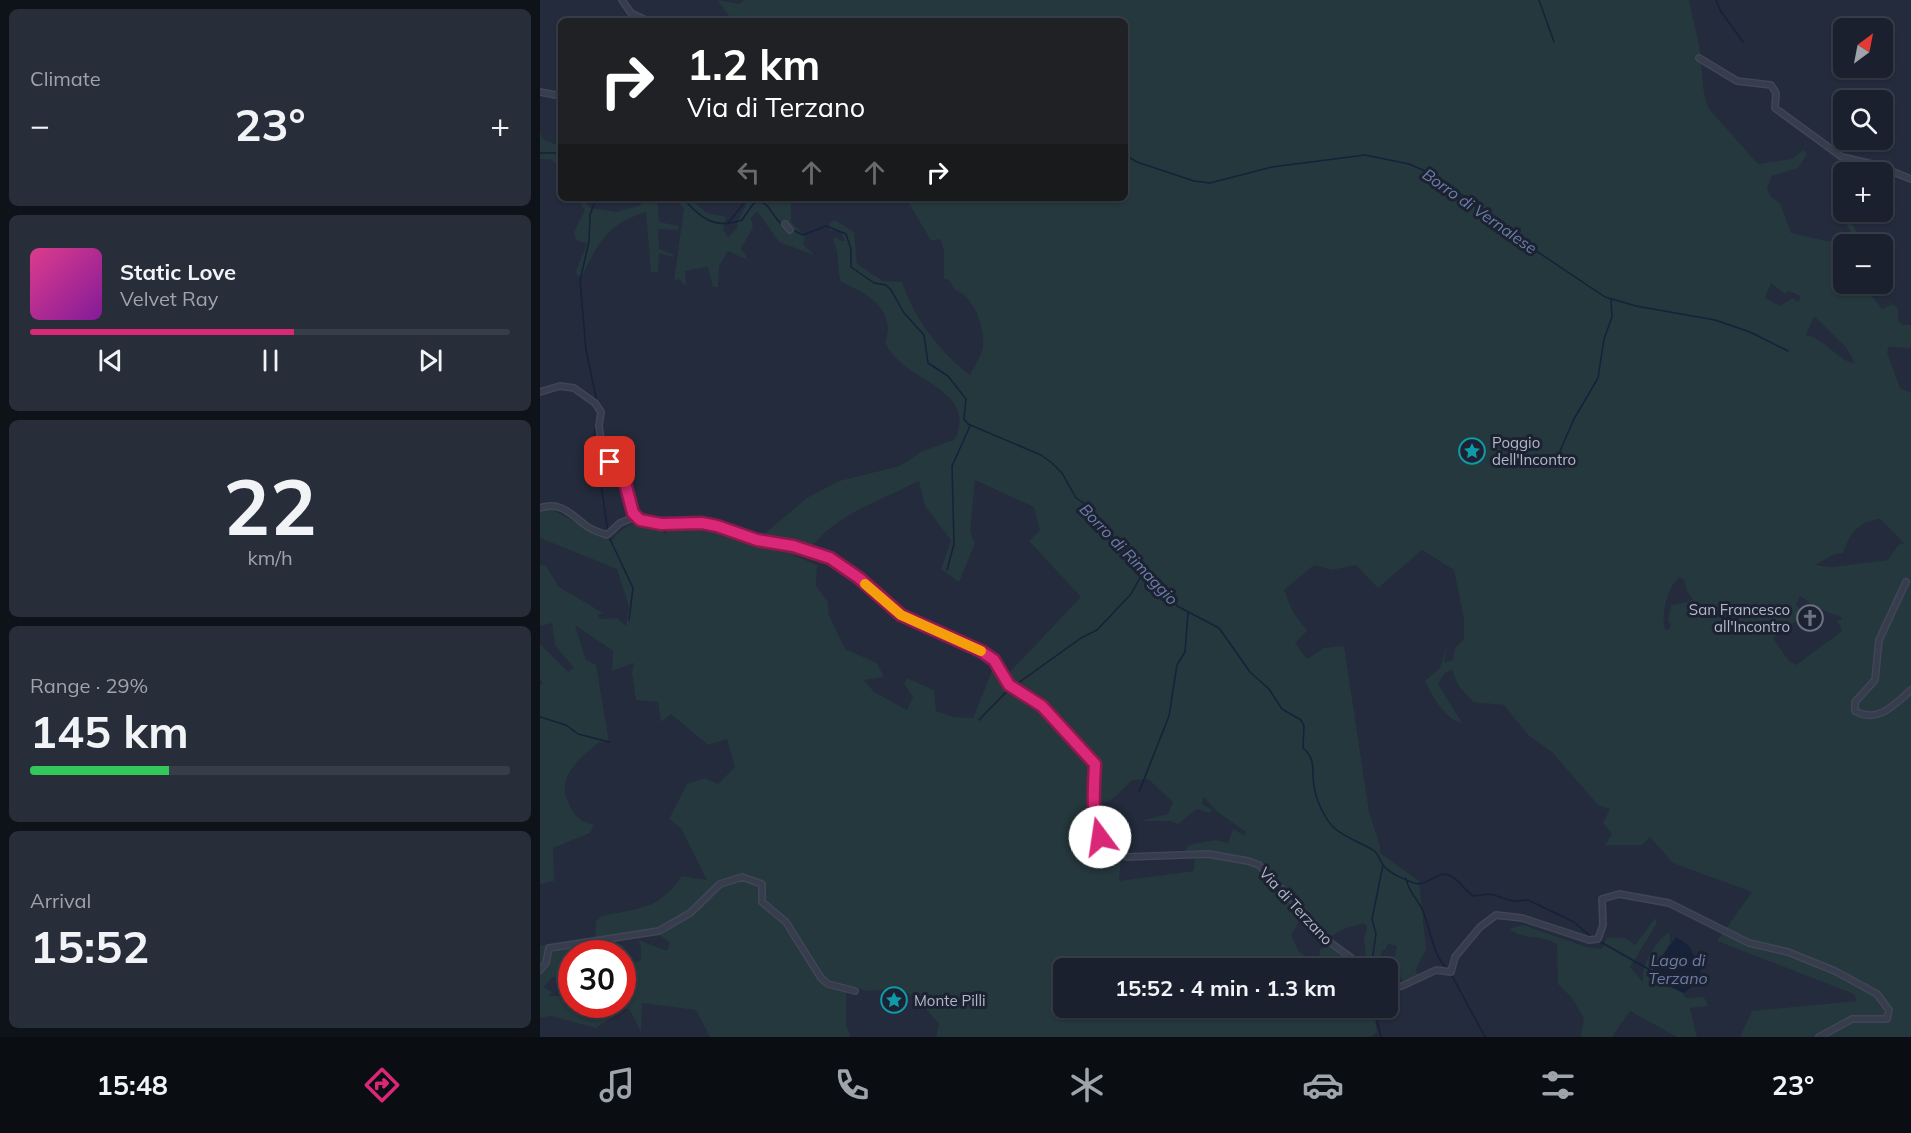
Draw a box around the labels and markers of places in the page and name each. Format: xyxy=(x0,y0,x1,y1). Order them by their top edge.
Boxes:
place label: Poggio dell'Incontro xyxy=(1492,433,1576,469)
pin xyxy=(584,436,635,487)
place icon: Poggio dell'Incontro xyxy=(1457,436,1487,466)
place label: San Francesco all'Incontro xyxy=(1689,600,1790,636)
church icon: San Francesco all'Incontro xyxy=(1795,603,1825,633)
place icon: Monte Pilli xyxy=(879,985,909,1015)
place label: Monte Pilli xyxy=(914,991,986,1010)

